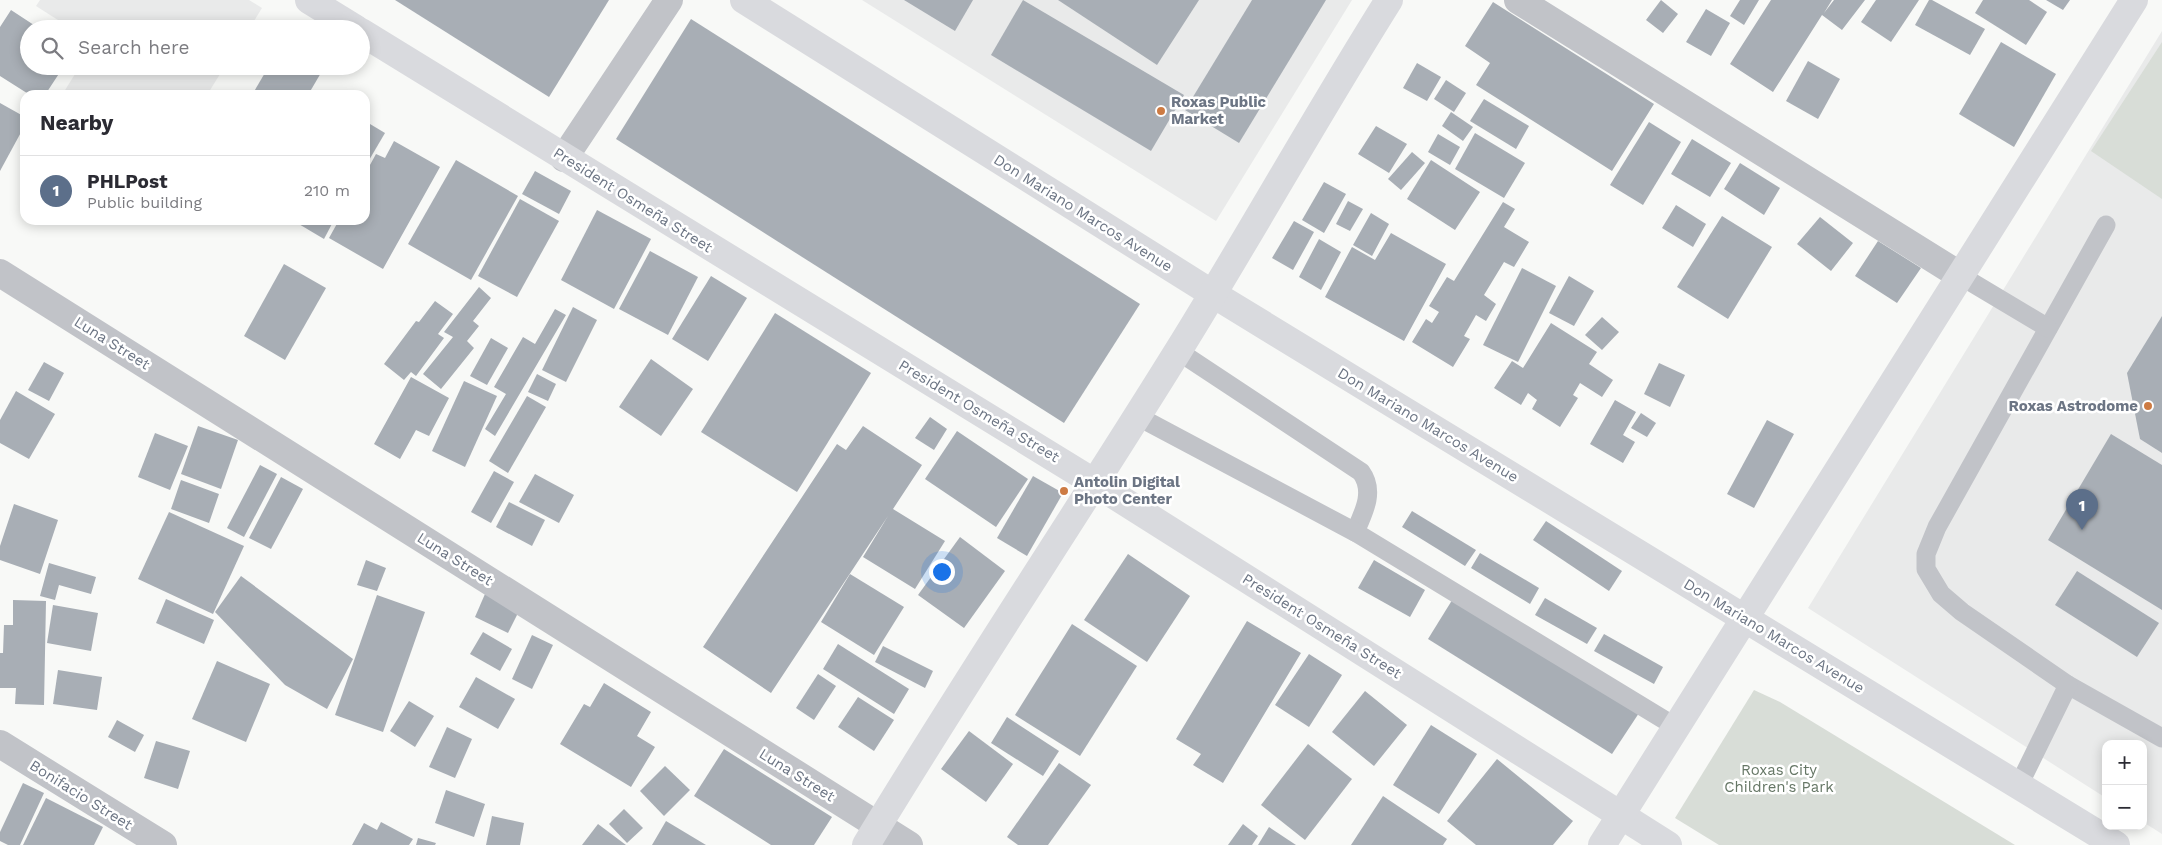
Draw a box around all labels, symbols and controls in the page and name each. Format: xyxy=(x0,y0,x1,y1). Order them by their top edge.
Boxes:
search box xyxy=(20,20,370,75)
icon: search xyxy=(38,34,66,62)
text: Search here xyxy=(78,36,189,59)
place label: Roxas Public Market xyxy=(1171,93,1267,128)
marker: Roxas Public Market xyxy=(1155,105,1167,117)
text: Nearby xyxy=(40,110,113,135)
street label: President Osmeña Street xyxy=(550,144,716,257)
street label: Don Mariano Marcos Avenue xyxy=(990,150,1176,276)
text: PHLPost xyxy=(87,170,167,193)
text: 1 xyxy=(53,181,59,200)
text: 210 m xyxy=(304,181,350,200)
text: Public building xyxy=(87,193,202,212)
street label: Luna Street xyxy=(71,313,154,374)
street label: President Osmeña Street xyxy=(896,356,1063,466)
street label: Don Mariano Marcos Avenue xyxy=(1334,364,1522,486)
place label: Roxas Astrodome xyxy=(2009,397,2138,415)
marker: Roxas Astrodome xyxy=(2142,400,2154,412)
place label: Antolin Digital Photo Center xyxy=(1074,473,1180,508)
marker: Antolin Digital Photo Center xyxy=(1058,485,1070,497)
pin: 1 xyxy=(2066,489,2098,530)
street label: Luna Street xyxy=(414,529,497,590)
your location xyxy=(929,559,955,585)
street label: President Osmeña Street xyxy=(1239,570,1405,683)
street label: Don Mariano Marcos Avenue xyxy=(1680,575,1868,697)
map controls xyxy=(2102,740,2147,830)
button: + xyxy=(2102,740,2147,785)
street label: Luna Street xyxy=(756,745,839,806)
street label: Bonifacio Street xyxy=(26,756,136,834)
park label: Roxas City Children's Park xyxy=(1724,761,1834,796)
button: − xyxy=(2102,785,2147,830)

